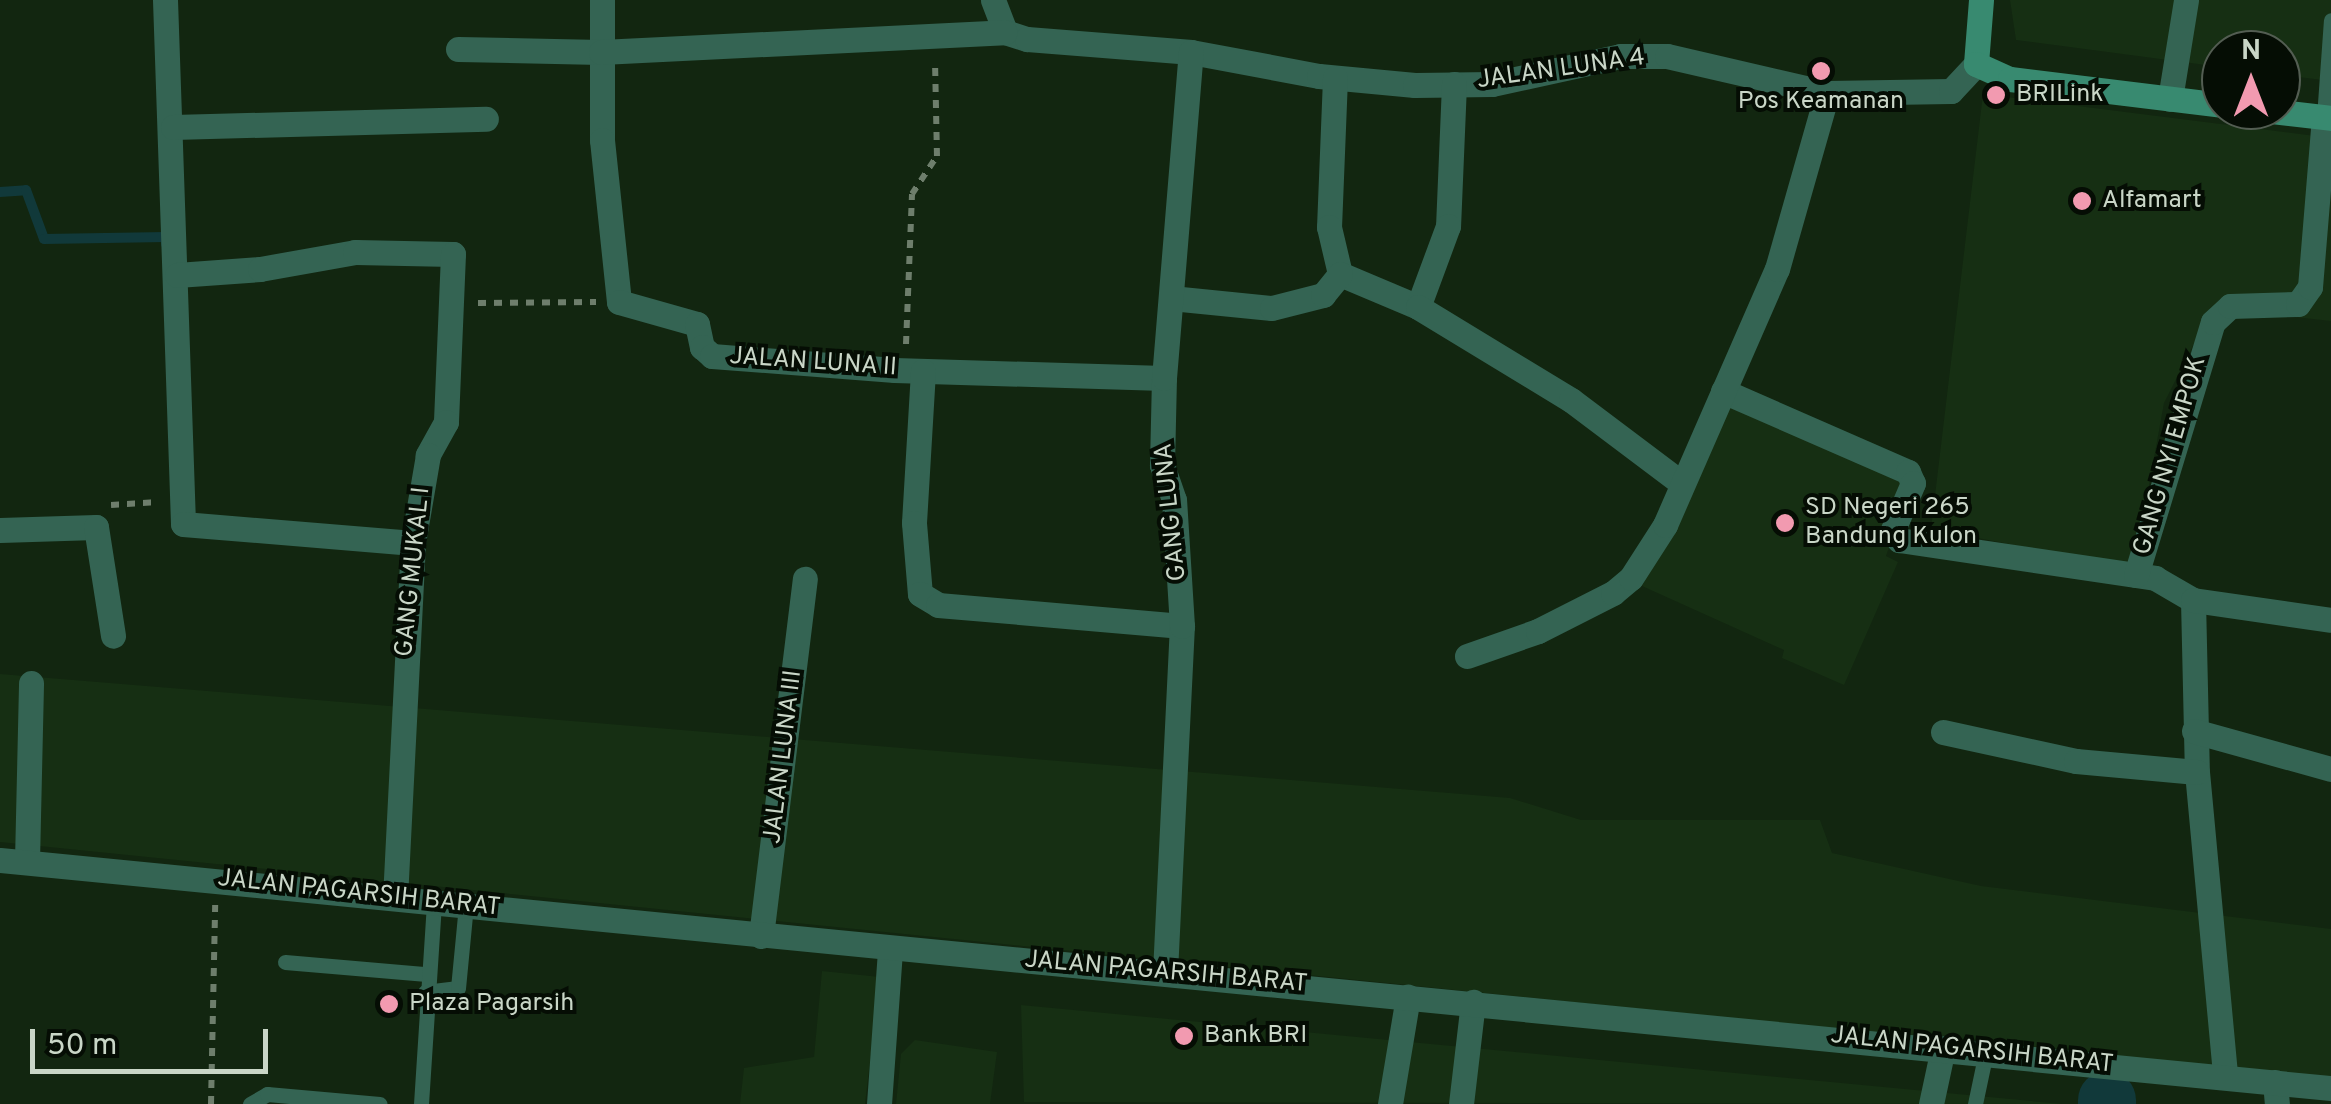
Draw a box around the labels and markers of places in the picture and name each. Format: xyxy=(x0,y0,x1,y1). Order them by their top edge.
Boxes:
marker: Pos Keamanan xyxy=(1810,60,1832,82)
place label: BRILink xyxy=(2016,80,2104,110)
marker: BRILink xyxy=(1985,84,2007,106)
place label: Pos Keamanan xyxy=(1738,87,1904,117)
place label: Alfamart xyxy=(2102,186,2202,216)
marker: Alfamart xyxy=(2071,190,2093,212)
place label: SD Negeri 265 Bandung Kulon xyxy=(1805,494,1977,553)
marker: SD Negeri 265 Bandung Kulon xyxy=(1774,512,1796,534)
place label: Plaza Pagarsih xyxy=(409,989,574,1019)
marker: Plaza Pagarsih xyxy=(378,993,400,1015)
place label: Bank BRI xyxy=(1204,1021,1307,1051)
marker: Bank BRI xyxy=(1173,1025,1195,1047)

